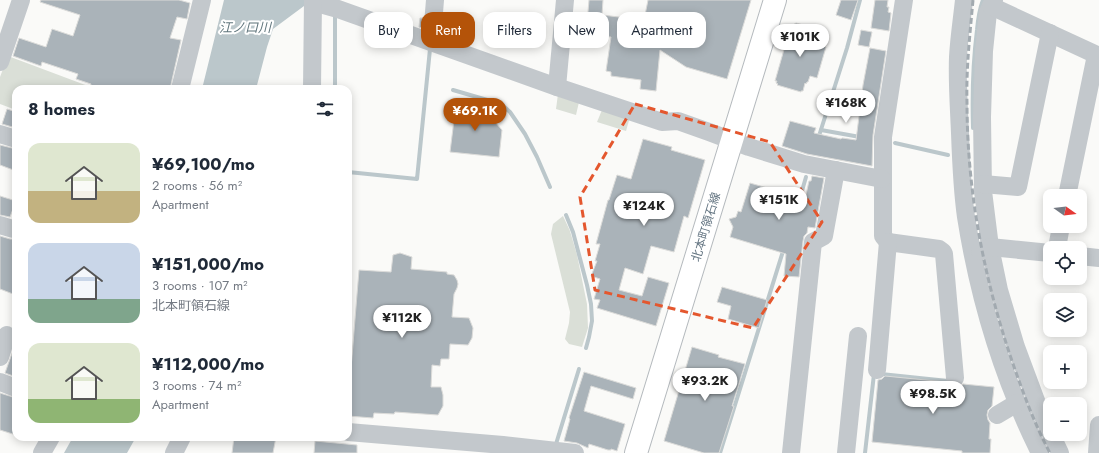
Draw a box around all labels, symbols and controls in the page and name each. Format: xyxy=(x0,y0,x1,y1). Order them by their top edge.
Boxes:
chip: Buy xyxy=(364,12,413,48)
chip: Rent xyxy=(421,12,475,48)
chip: Filters xyxy=(483,12,546,48)
chip: New xyxy=(554,12,609,48)
chip: Apartment xyxy=(617,12,706,48)
water label: 江ノ口川 xyxy=(219,18,273,37)
pin: ¥101K xyxy=(772,24,828,58)
text: ¥101K xyxy=(780,27,820,46)
pin: ¥168K xyxy=(818,90,874,124)
text: ¥168K xyxy=(825,93,867,112)
text: 8 homes xyxy=(28,97,95,121)
icon: filters xyxy=(314,98,336,120)
pin: ¥69.1K xyxy=(442,98,508,132)
text: ¥69.1K xyxy=(452,101,498,120)
text: ¥69,100/mo xyxy=(152,152,255,176)
icon: home xyxy=(60,159,108,207)
text: 2 rooms · 56 m² xyxy=(152,176,242,195)
pin: ¥151K xyxy=(751,187,807,221)
north arrow xyxy=(1043,189,1087,233)
map controls xyxy=(1043,189,1087,441)
street label: 北本町領石線 xyxy=(687,190,725,264)
text: ¥151K xyxy=(759,190,799,209)
pin: ¥124K xyxy=(616,193,672,227)
text: Apartment xyxy=(152,195,209,214)
text: ¥124K xyxy=(623,196,665,215)
button: locate xyxy=(1043,241,1087,285)
text: ¥151,000/mo xyxy=(152,252,264,276)
icon: home xyxy=(60,259,108,307)
text: 3 rooms · 107 m² xyxy=(152,276,248,295)
button: layers xyxy=(1043,293,1087,337)
text: 北本町領石線 xyxy=(152,296,230,315)
pin: ¥112K xyxy=(374,305,430,339)
text: ¥112K xyxy=(382,308,422,327)
button: + xyxy=(1043,345,1087,389)
text: ¥112,000/mo xyxy=(152,352,264,376)
icon: home xyxy=(60,359,108,407)
pin: ¥93.2K xyxy=(672,368,738,402)
text: ¥93.2K xyxy=(681,371,729,390)
text: 3 rooms · 74 m² xyxy=(152,376,241,395)
pin: ¥98.5K xyxy=(900,381,966,415)
text: ¥98.5K xyxy=(909,384,957,403)
text: Apartment xyxy=(152,395,209,414)
button: − xyxy=(1043,397,1087,441)

